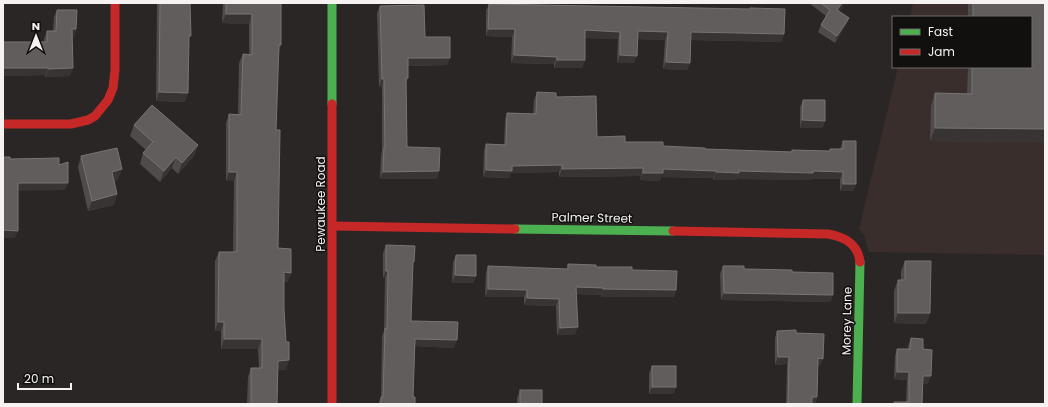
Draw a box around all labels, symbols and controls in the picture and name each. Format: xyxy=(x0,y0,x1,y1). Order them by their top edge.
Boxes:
north arrow xyxy=(16,16,56,56)
legend xyxy=(892,16,1032,68)
text: N xyxy=(32,18,40,34)
text: Fast xyxy=(928,23,953,40)
text: Jam xyxy=(928,43,955,60)
street label: Pewaukee Road xyxy=(312,156,329,252)
street label: Palmer Street xyxy=(552,208,632,227)
street label: Morey Lane xyxy=(837,287,856,355)
scale bar xyxy=(18,365,71,391)
text: 20 m xyxy=(24,370,54,387)

